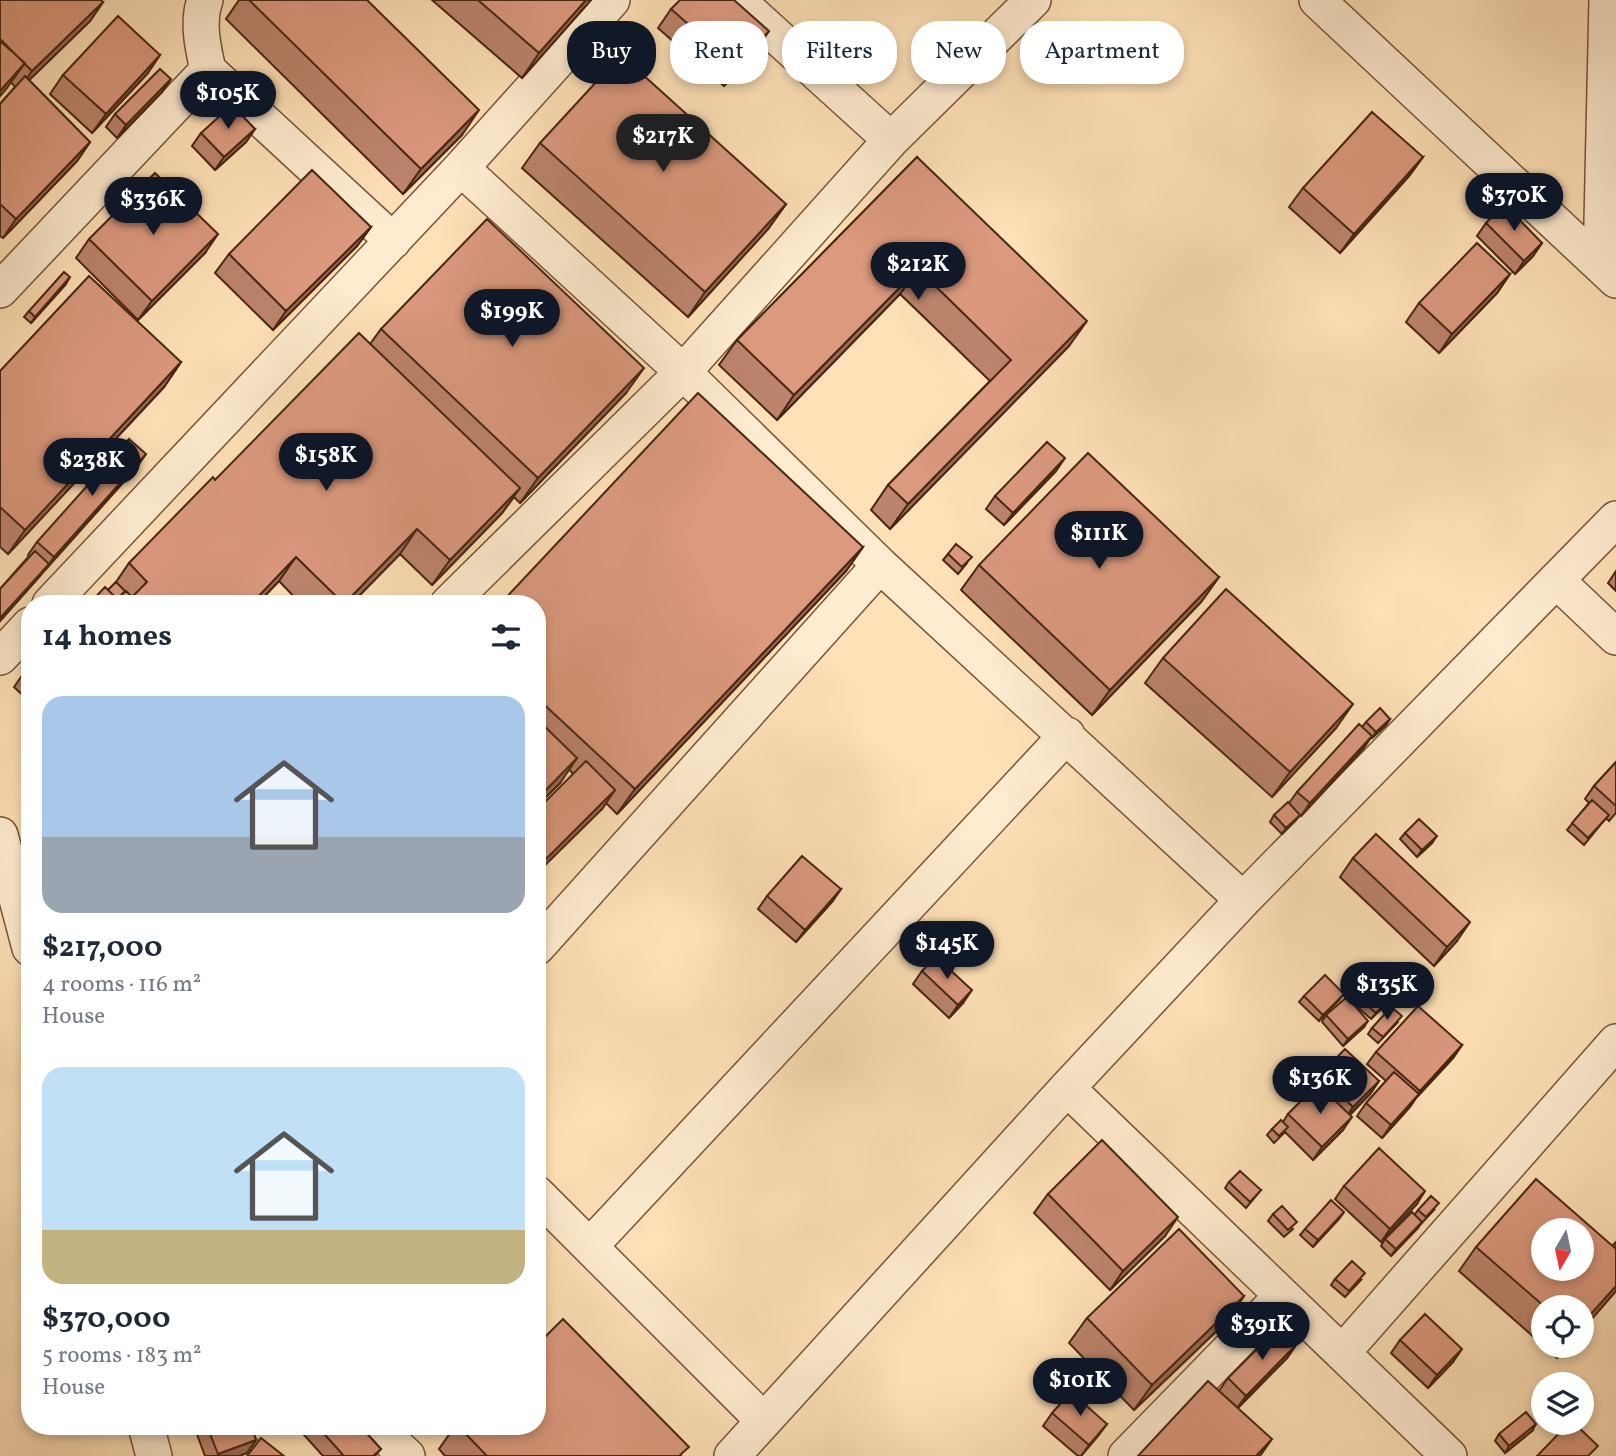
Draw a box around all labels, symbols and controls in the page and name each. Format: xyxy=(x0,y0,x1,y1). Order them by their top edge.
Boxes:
chip: Buy xyxy=(567,21,656,84)
chip: Rent xyxy=(670,21,768,84)
chip: Filters xyxy=(782,21,897,84)
chip: New xyxy=(911,21,1006,84)
chip: Apartment xyxy=(1020,21,1184,84)
pin: $105K xyxy=(179,72,277,131)
text: $105K xyxy=(196,78,260,110)
pin: $217K xyxy=(614,114,712,174)
text: $217K xyxy=(632,121,694,153)
pin: $370K xyxy=(1465,174,1563,233)
pin: $336K xyxy=(104,177,202,237)
text: $370K xyxy=(1481,180,1547,212)
text: $336K xyxy=(120,184,186,216)
pin: $212K xyxy=(869,243,967,302)
text: $212K xyxy=(887,249,949,281)
pin: $199K xyxy=(463,290,561,349)
text: $199K xyxy=(480,296,544,328)
pin: $158K xyxy=(277,434,375,493)
pin: $238K xyxy=(43,438,141,498)
text: $158K xyxy=(295,440,357,472)
text: $238K xyxy=(59,445,125,477)
pin: $111K xyxy=(1050,512,1148,571)
text: $111K xyxy=(1070,518,1128,550)
text: 14 homes xyxy=(42,616,172,658)
icon: filters xyxy=(487,618,525,656)
icon: home xyxy=(221,742,347,868)
pin: $145K xyxy=(898,922,996,981)
text: $217,000 xyxy=(42,927,162,969)
text: $145K xyxy=(915,928,979,960)
pin: $135K xyxy=(1338,962,1436,1022)
text: 4 rooms · 116 m² xyxy=(42,969,201,1001)
text: $135K xyxy=(1356,969,1418,1001)
text: House xyxy=(42,1001,105,1033)
pin: $136K xyxy=(1271,1056,1369,1116)
text: $136K xyxy=(1288,1063,1352,1095)
icon: home xyxy=(221,1113,347,1239)
north arrow xyxy=(1531,1218,1594,1281)
map controls xyxy=(1531,1218,1594,1435)
button: locate xyxy=(1531,1295,1594,1358)
text: $370,000 xyxy=(42,1298,171,1340)
pin: $391K xyxy=(1213,1302,1311,1362)
text: $391K xyxy=(1231,1309,1293,1341)
text: 5 rooms · 183 m² xyxy=(42,1340,202,1372)
pin: $101K xyxy=(1031,1358,1129,1418)
text: $101K xyxy=(1049,1365,1111,1397)
text: House xyxy=(42,1372,105,1404)
button: layers xyxy=(1531,1372,1594,1435)

